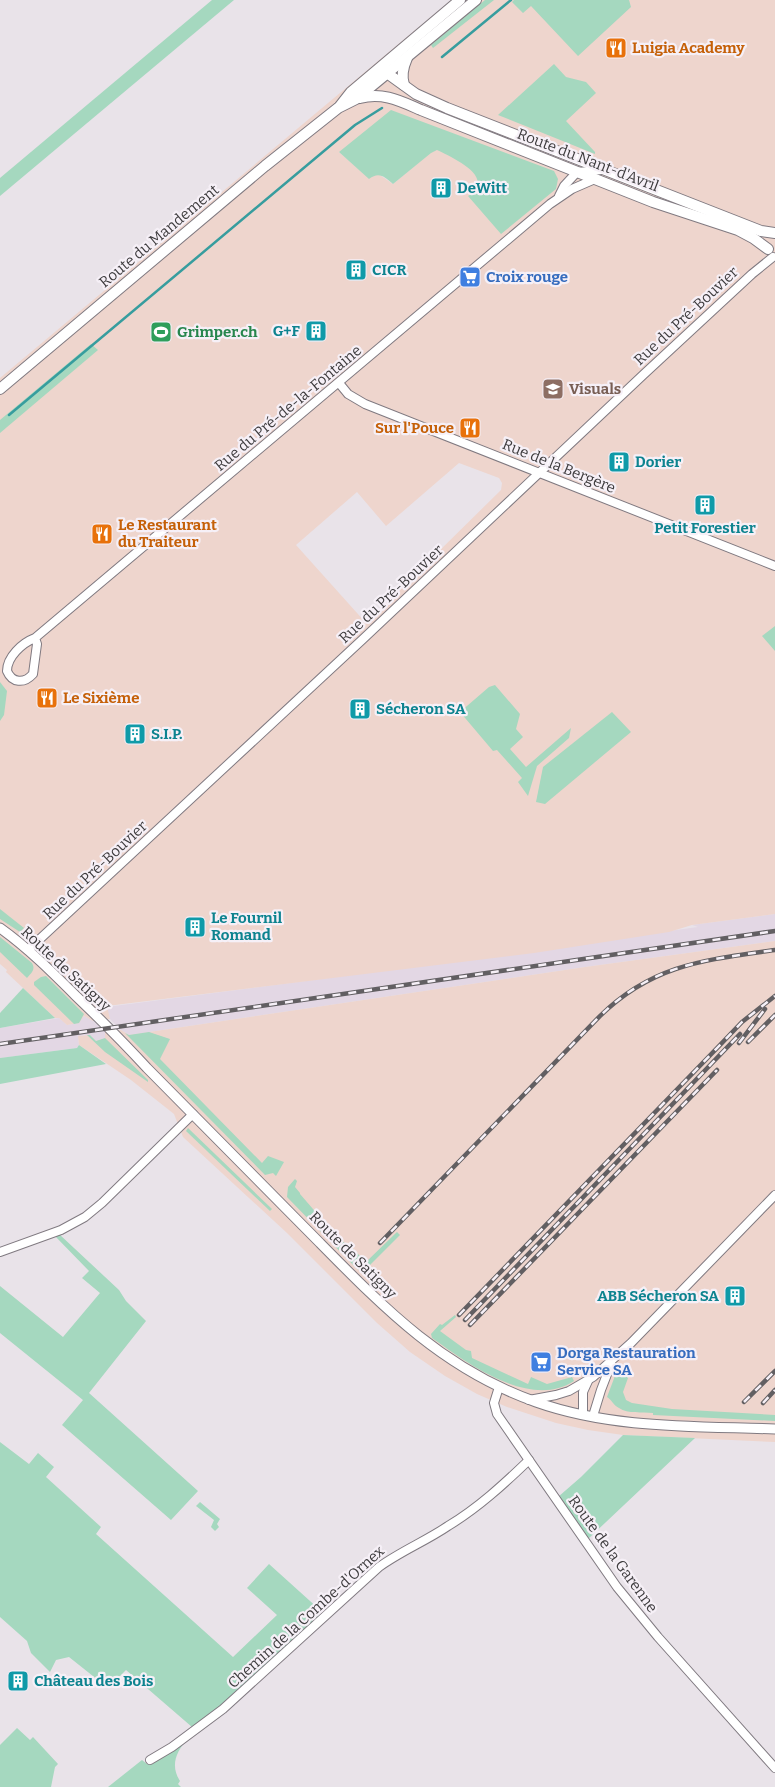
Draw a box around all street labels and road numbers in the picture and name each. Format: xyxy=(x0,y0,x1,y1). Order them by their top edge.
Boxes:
street label: Route du Nant-d'Avril xyxy=(515,125,661,195)
street label: Route du Mandement xyxy=(96,180,223,291)
street label: Rue du Pré-Bouvier xyxy=(630,263,742,369)
street label: Rue du Pré-de-la-Fontaine xyxy=(211,341,365,475)
street label: Rue de la Bergère xyxy=(500,435,618,497)
street label: Rue du Pré-Bouvier xyxy=(335,541,447,647)
street label: Rue du Pré-Bouvier xyxy=(39,817,151,923)
street label: Route de Satigny xyxy=(17,923,115,1015)
street label: Route de Satigny xyxy=(306,1208,400,1302)
street label: Route de la Garenne xyxy=(565,1492,661,1616)
street label: Chemin de la Combe-d'Ornex xyxy=(224,1542,388,1692)

